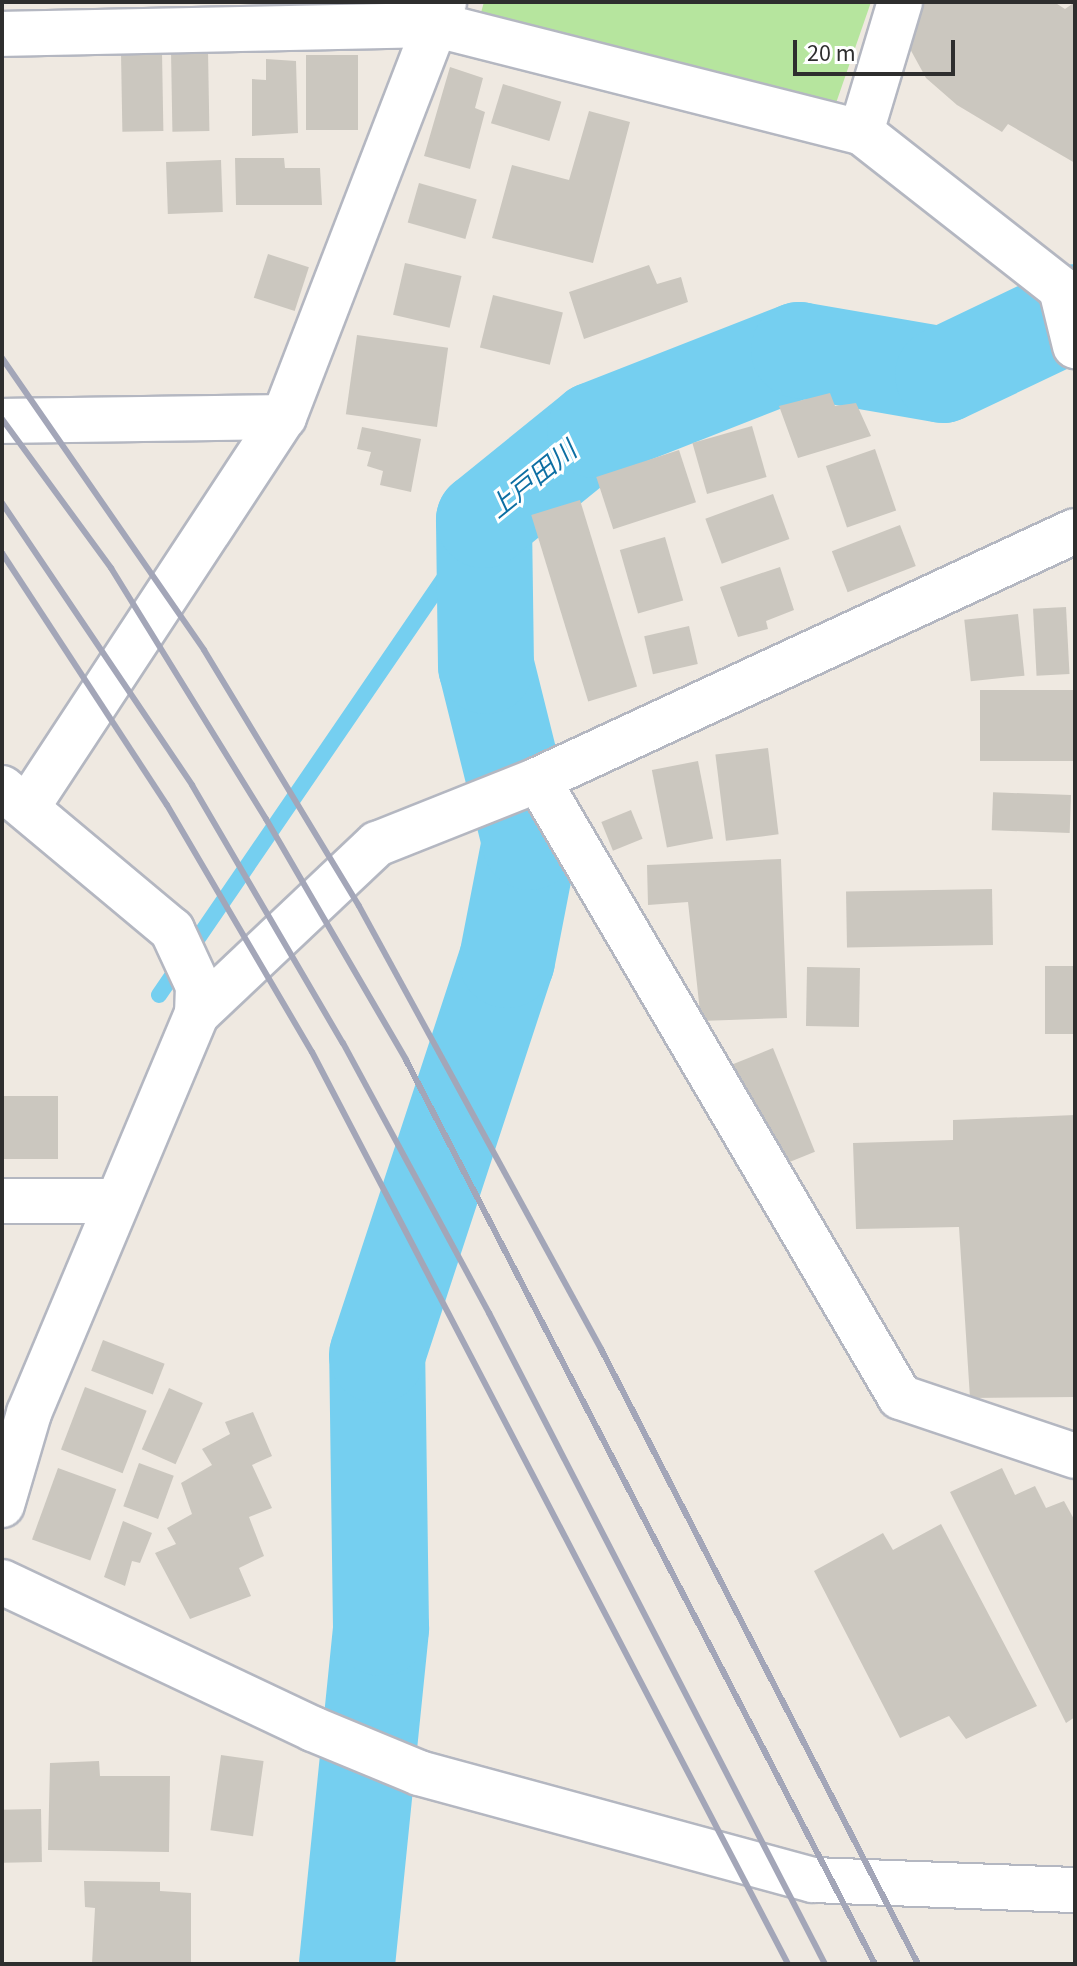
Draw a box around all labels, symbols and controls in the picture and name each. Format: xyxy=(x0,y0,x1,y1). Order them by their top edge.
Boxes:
scale bar xyxy=(797,24,959,74)
text: 20 m xyxy=(807,36,856,71)
water label: 上戸田川 xyxy=(483,435,583,525)

